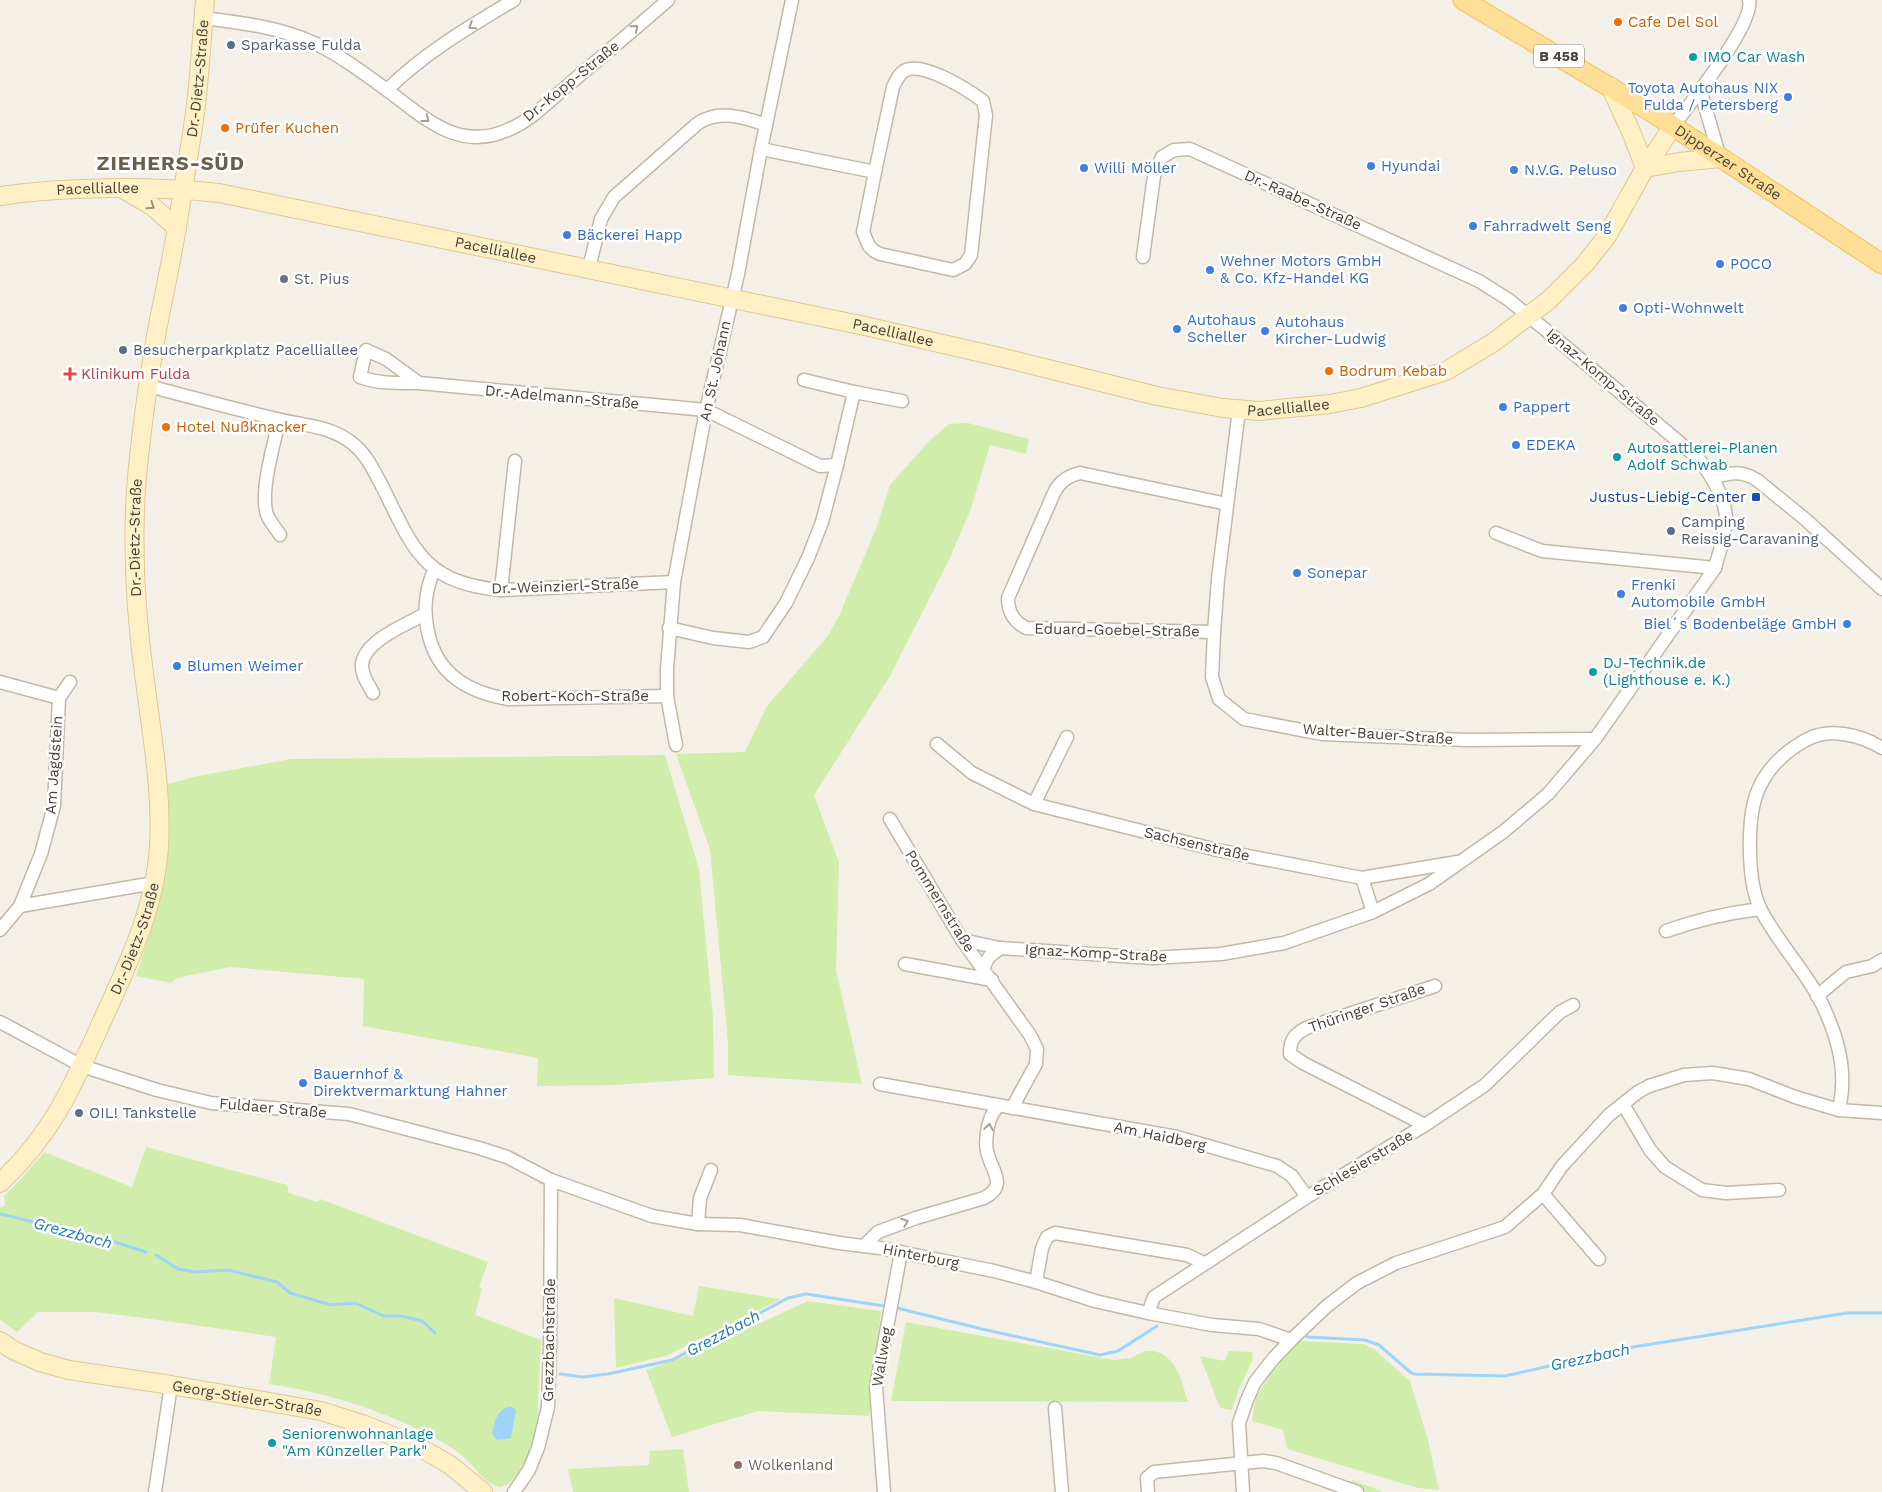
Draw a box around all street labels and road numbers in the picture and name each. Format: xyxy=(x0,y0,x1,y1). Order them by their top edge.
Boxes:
street label: Dr.-Dietz-Straße xyxy=(183,19,212,139)
street label: Dr.-Kopp-Straße xyxy=(519,37,623,125)
road number: B 458 xyxy=(1534,44,1584,68)
street label: Dipperzer Straße xyxy=(1671,121,1785,204)
street label: Dr.-Raabe-Straße xyxy=(1242,166,1364,234)
street label: Pacelliallee xyxy=(56,179,139,199)
street label: Pacelliallee xyxy=(453,233,538,267)
street label: Pacelliallee xyxy=(851,315,936,351)
street label: An St. Johann xyxy=(696,319,734,423)
street label: Ignaz-Komp-Straße xyxy=(1543,324,1663,430)
street label: Dr.-Adelmann-Straße xyxy=(484,381,640,413)
street label: Pacelliallee xyxy=(1246,395,1330,420)
street label: Dr.-Dietz-Straße xyxy=(125,478,146,597)
street label: Dr.-Weinzierl-Straße xyxy=(491,574,639,598)
street label: Eduard-Goebel-Straße xyxy=(1034,620,1200,640)
street label: Robert-Koch-Straße xyxy=(501,687,649,705)
street label: Am Jagdstein xyxy=(42,715,66,815)
street label: Walter-Bauer-Straße xyxy=(1302,720,1454,748)
street label: Sachsenstraße xyxy=(1142,823,1252,865)
street label: Pommernstraße xyxy=(901,847,979,955)
street label: Dr.-Dietz-Straße xyxy=(106,881,163,998)
street label: Ignaz-Komp-Straße xyxy=(1024,940,1168,966)
street label: Thüringer Straße xyxy=(1306,980,1428,1036)
street label: Fuldaer Straße xyxy=(218,1094,328,1122)
street label: Am Haidberg xyxy=(1112,1117,1208,1155)
street label: Schlesierstraße xyxy=(1310,1126,1416,1200)
street label: Hinterburg xyxy=(881,1240,961,1272)
street label: Grezzbachstraße xyxy=(539,1278,559,1402)
street label: Wallweg xyxy=(868,1326,896,1388)
street label: Georg-Stieler-Straße xyxy=(171,1376,324,1420)

